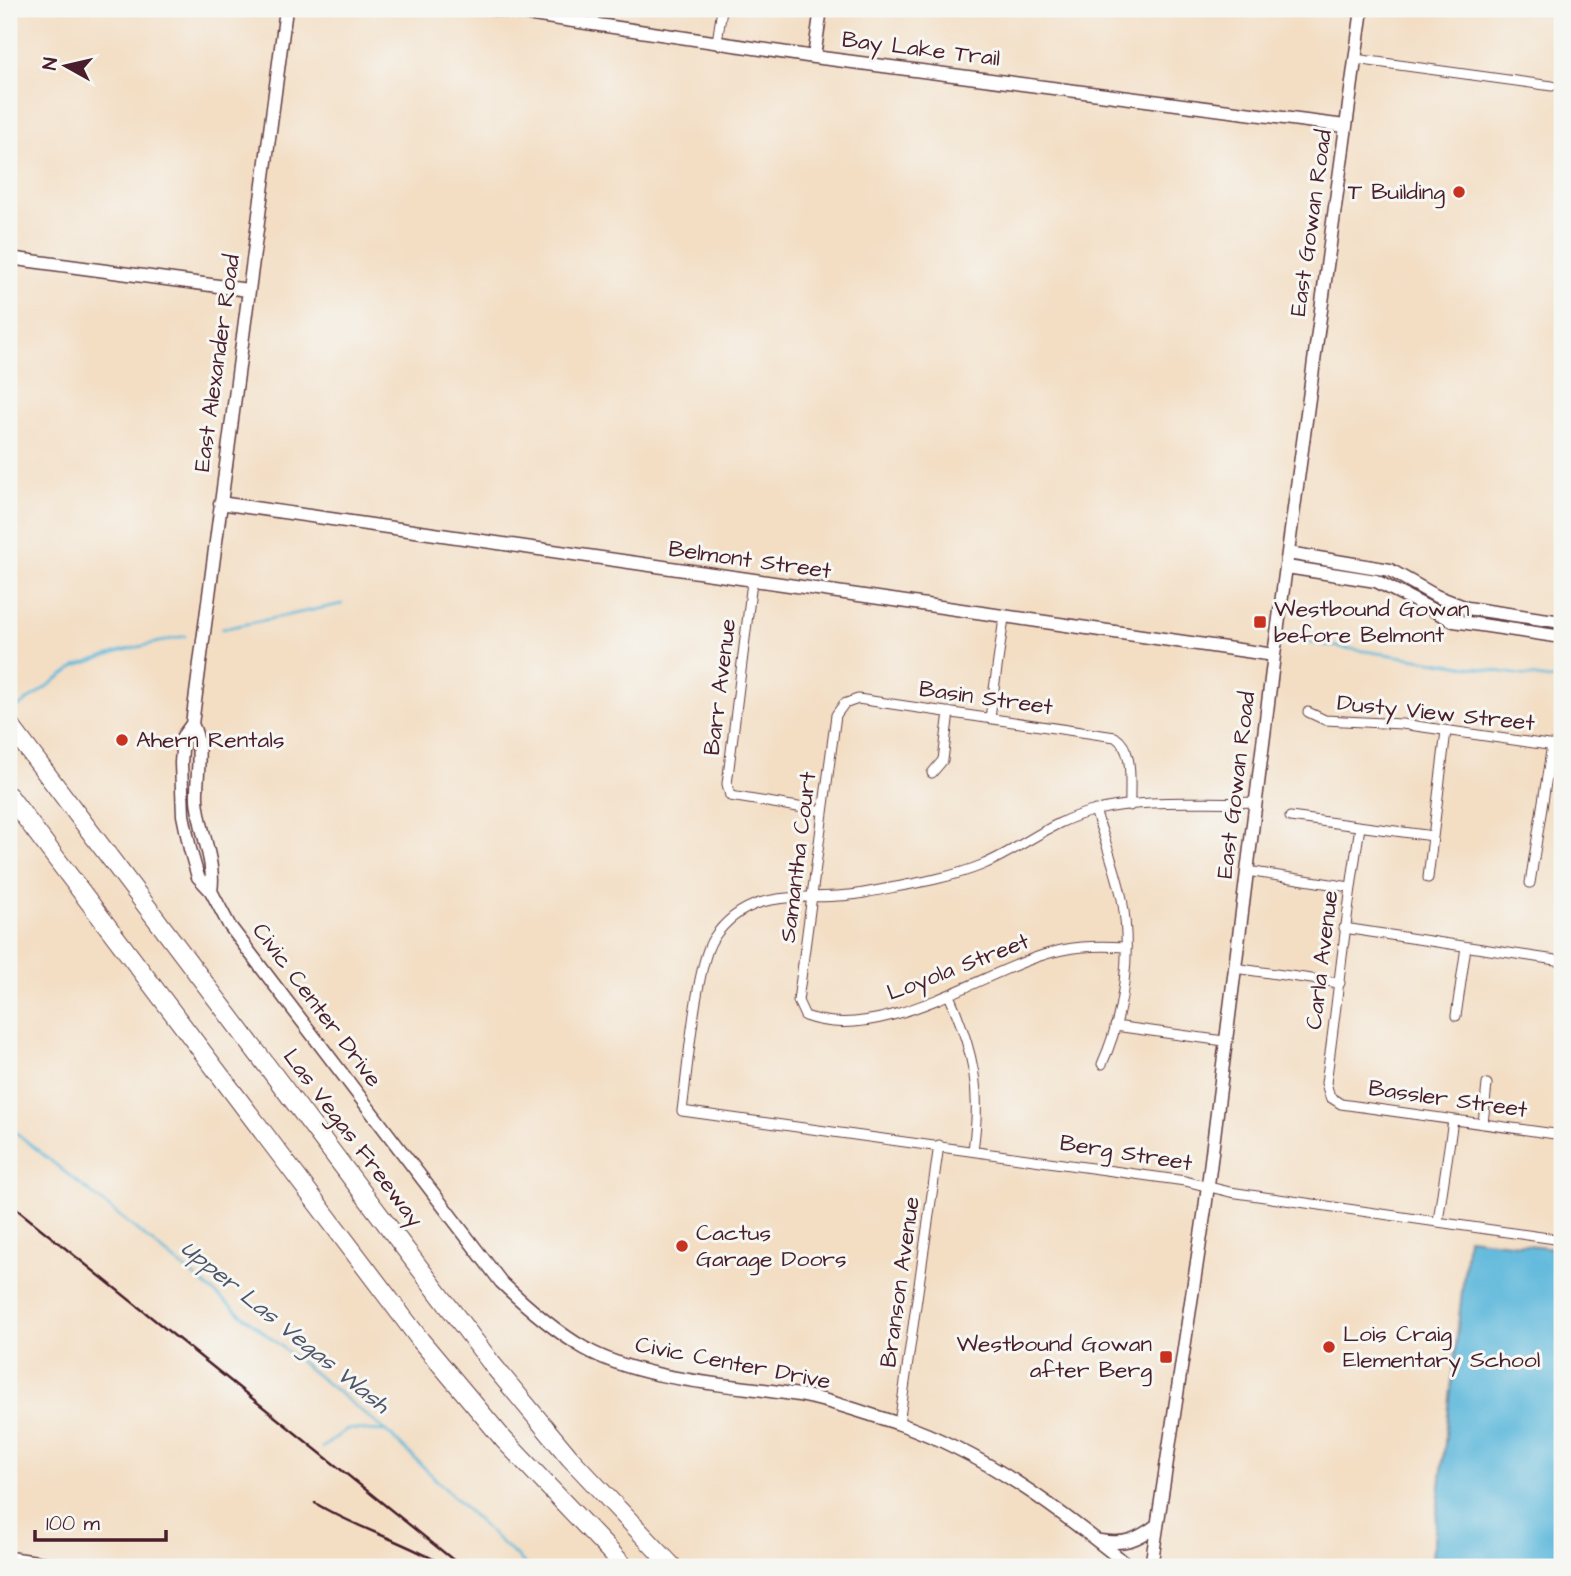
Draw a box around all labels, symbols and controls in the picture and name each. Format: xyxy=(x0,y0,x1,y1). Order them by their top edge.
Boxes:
street label: Bay Lake Trail xyxy=(840,23,1002,76)
north arrow xyxy=(32,32,102,102)
text: N xyxy=(36,56,65,72)
street label: East Gowan Road xyxy=(1282,127,1340,318)
place label: T Building xyxy=(1348,176,1445,209)
marker: T Building xyxy=(1451,184,1467,200)
street label: East Alexander Road xyxy=(186,252,248,474)
street label: Belmont Street xyxy=(666,533,834,587)
place label: Westbound Gowan before Belmont xyxy=(1274,593,1470,651)
marker: Westbound Gowan before Belmont xyxy=(1252,614,1268,630)
street label: Barr Avenue xyxy=(696,617,744,757)
street label: Basin Street xyxy=(917,673,1056,723)
street label: Dusty View Street xyxy=(1336,687,1537,740)
street label: East Gowan Road xyxy=(1209,690,1263,880)
place label: Ahern Rentals xyxy=(136,724,284,756)
marker: Ahern Rentals xyxy=(114,732,130,748)
street label: Samantha Court xyxy=(772,769,824,944)
street label: Carla Avenue xyxy=(1298,889,1346,1031)
street label: Civic Center Drive xyxy=(245,916,389,1094)
street label: Loyola Street xyxy=(882,925,1035,1010)
street label: Las Vegas Freeway xyxy=(274,1042,431,1235)
street label: Bassler Street xyxy=(1367,1072,1530,1126)
street label: Berg Street xyxy=(1057,1127,1195,1180)
street label: Branson Avenue xyxy=(872,1195,928,1369)
place label: Cactus Garage Doors xyxy=(696,1217,847,1276)
water label: Upper Las Vegas Wash xyxy=(173,1232,397,1423)
marker: Cactus Garage Doors xyxy=(674,1238,690,1254)
place label: Lois Craig Elementary School xyxy=(1343,1318,1540,1377)
street label: Civic Center Drive xyxy=(633,1328,833,1398)
place label: Westbound Gowan after Berg xyxy=(956,1328,1152,1387)
marker: Lois Craig Elementary School xyxy=(1321,1339,1337,1355)
marker: Westbound Gowan after Berg xyxy=(1158,1349,1174,1365)
scale bar xyxy=(35,1499,166,1543)
text: 100 m xyxy=(46,1509,101,1538)

